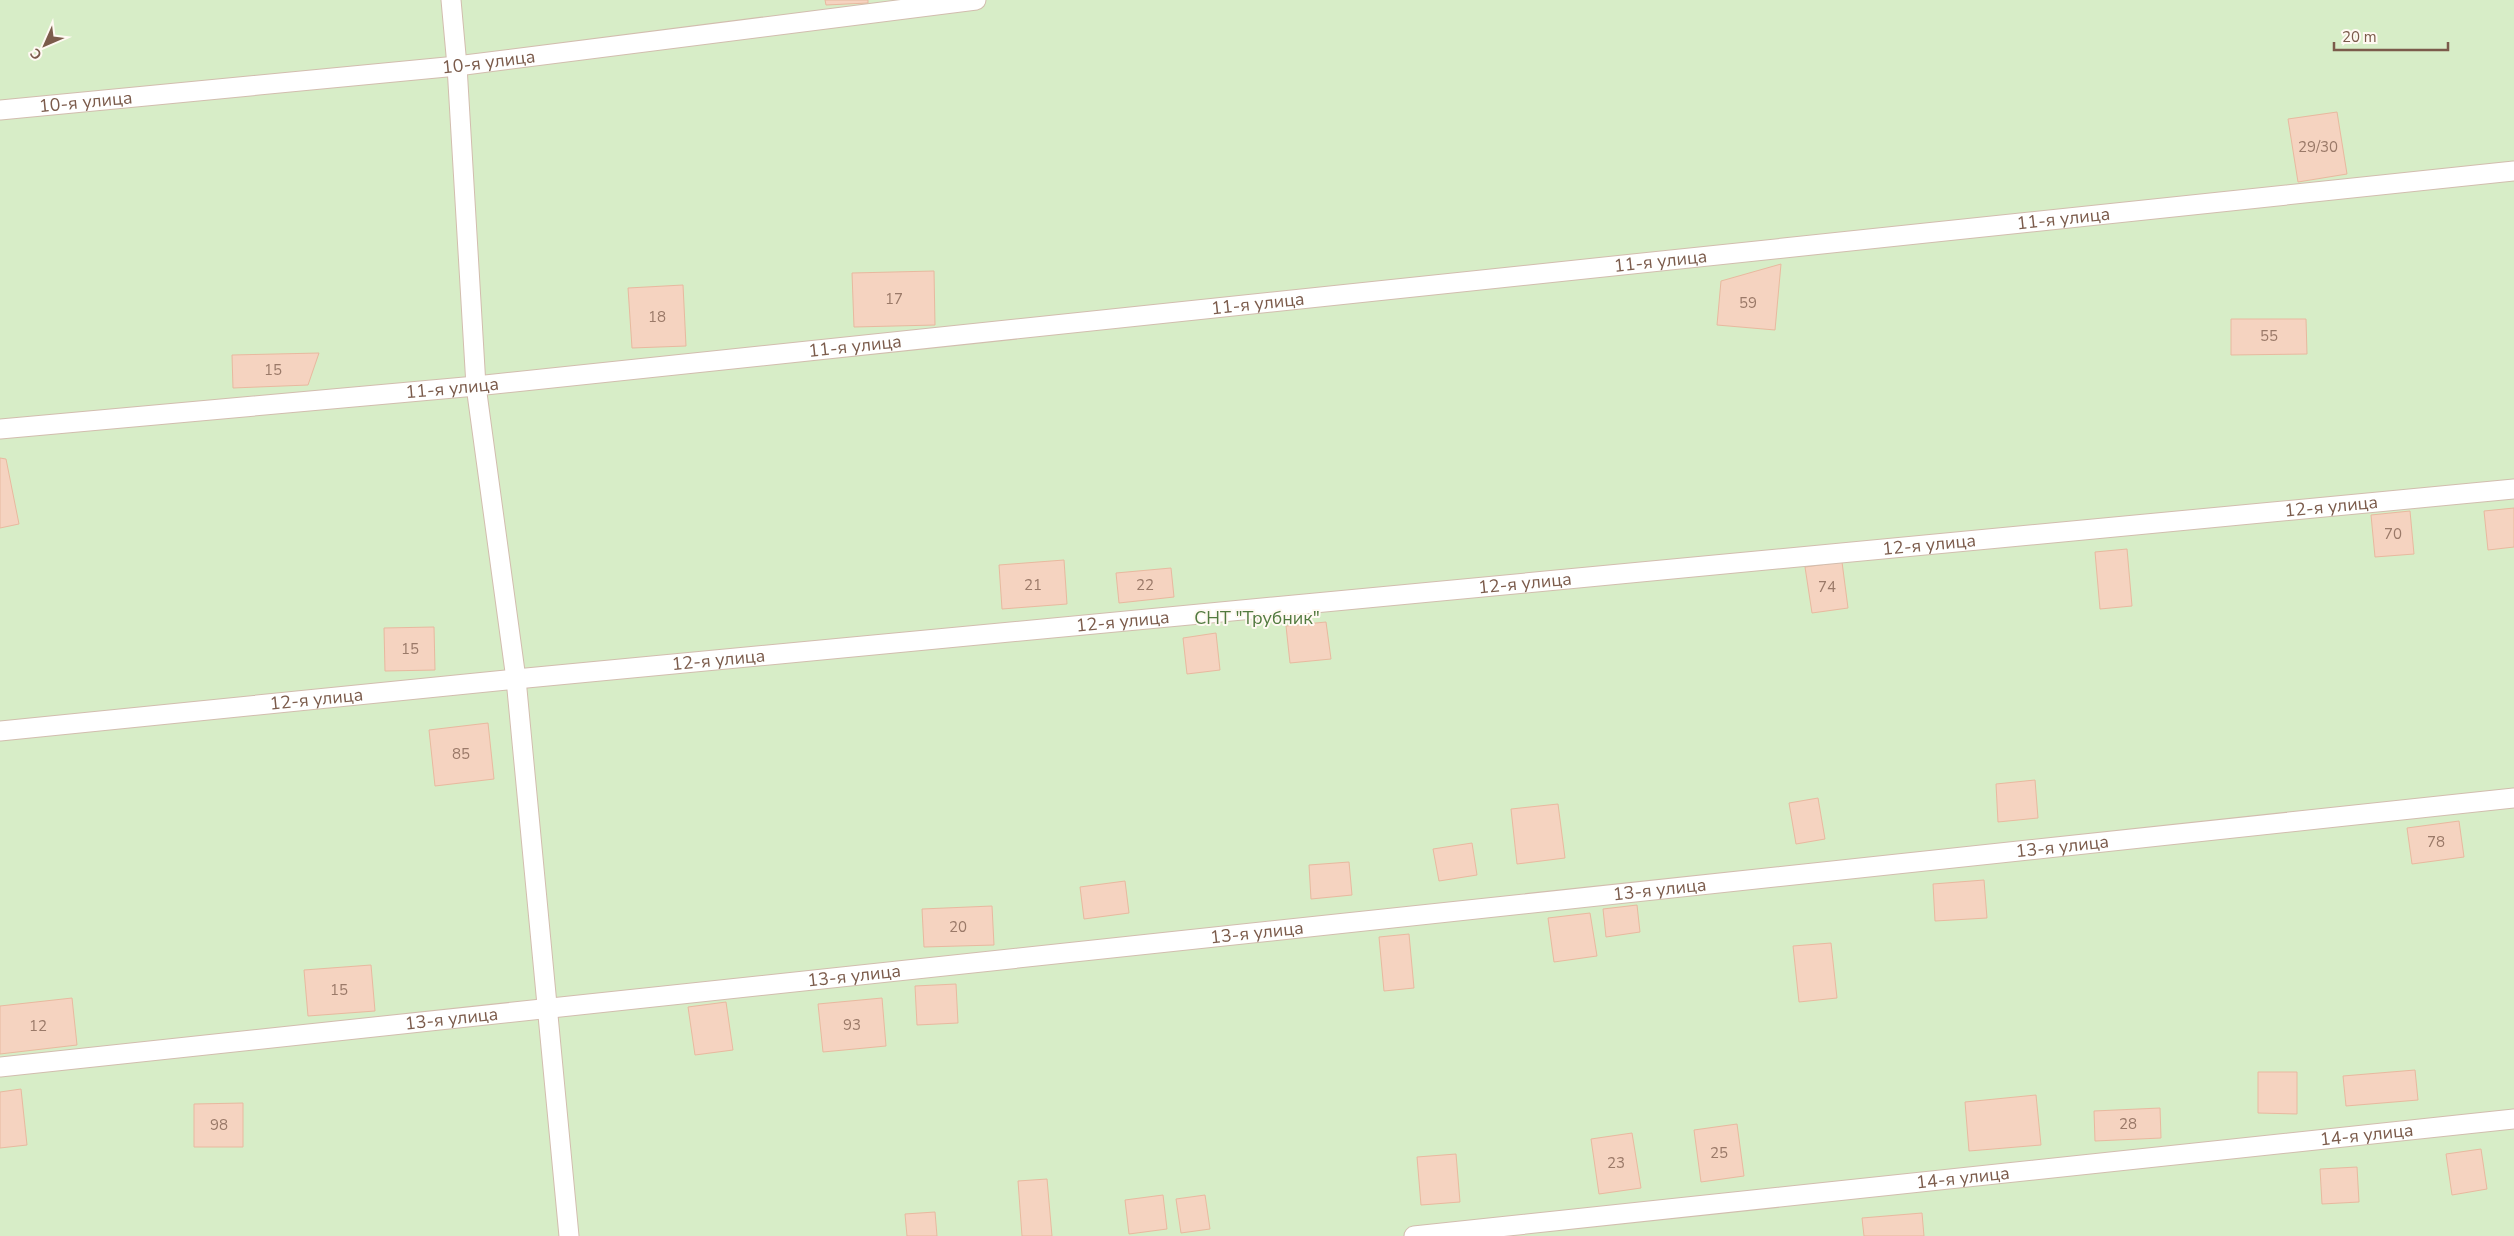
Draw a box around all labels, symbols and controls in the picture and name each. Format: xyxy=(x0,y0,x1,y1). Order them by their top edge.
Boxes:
north arrow xyxy=(20,20,70,70)
scale bar xyxy=(2334,20,2448,52)
text: 20 m xyxy=(2342,27,2377,47)
text: С xyxy=(26,43,46,64)
street label: 10-я улица xyxy=(441,44,537,79)
street label: 10-я улица xyxy=(38,85,133,118)
house number: 29/30 xyxy=(2298,137,2338,157)
street label: 11-я улица xyxy=(2015,202,2111,235)
street label: 11-я улица xyxy=(1613,244,1708,278)
street label: 11-я улица xyxy=(1210,287,1306,320)
house number: 17 xyxy=(885,289,903,309)
house number: 59 xyxy=(1739,293,1757,313)
house number: 18 xyxy=(648,307,666,327)
house number: 55 xyxy=(2260,326,2278,346)
street label: 11-я улица xyxy=(807,329,903,363)
house number: 15 xyxy=(264,360,282,380)
street label: 11-я улица xyxy=(404,372,500,404)
street label: 12-я улица xyxy=(2283,490,2379,523)
house number: 70 xyxy=(2384,524,2402,544)
street label: 12-я улица xyxy=(1881,528,1977,561)
street label: 12-я улица xyxy=(1477,567,1573,599)
house number: 21 xyxy=(1024,575,1042,595)
house number: 22 xyxy=(1136,575,1154,595)
house number: 74 xyxy=(1818,577,1836,597)
street label: 12-я улица xyxy=(1075,605,1170,638)
park label: СНТ "Трубник" xyxy=(1194,606,1320,630)
house number: 15 xyxy=(401,639,419,659)
street label: 12-я улица xyxy=(671,643,766,676)
street label: 12-я улица xyxy=(269,682,364,716)
house number: 85 xyxy=(452,744,470,764)
street label: 13-я улица xyxy=(2014,829,2110,863)
house number: 78 xyxy=(2427,832,2445,852)
street label: 13-я улица xyxy=(1612,873,1707,906)
street label: 13-я улица xyxy=(1209,916,1305,949)
house number: 20 xyxy=(949,917,967,937)
street label: 13-я улица xyxy=(806,959,902,993)
house number: 15 xyxy=(330,980,348,1000)
street label: 13-я улица xyxy=(403,1002,499,1036)
house number: 93 xyxy=(843,1015,861,1035)
house number: 12 xyxy=(29,1016,47,1036)
house number: 28 xyxy=(2119,1114,2137,1134)
house number: 98 xyxy=(210,1115,228,1135)
street label: 14-я улица xyxy=(2319,1118,2415,1152)
house number: 25 xyxy=(1710,1143,1728,1163)
house number: 23 xyxy=(1607,1153,1625,1173)
street label: 14-я улица xyxy=(1915,1161,2011,1195)

